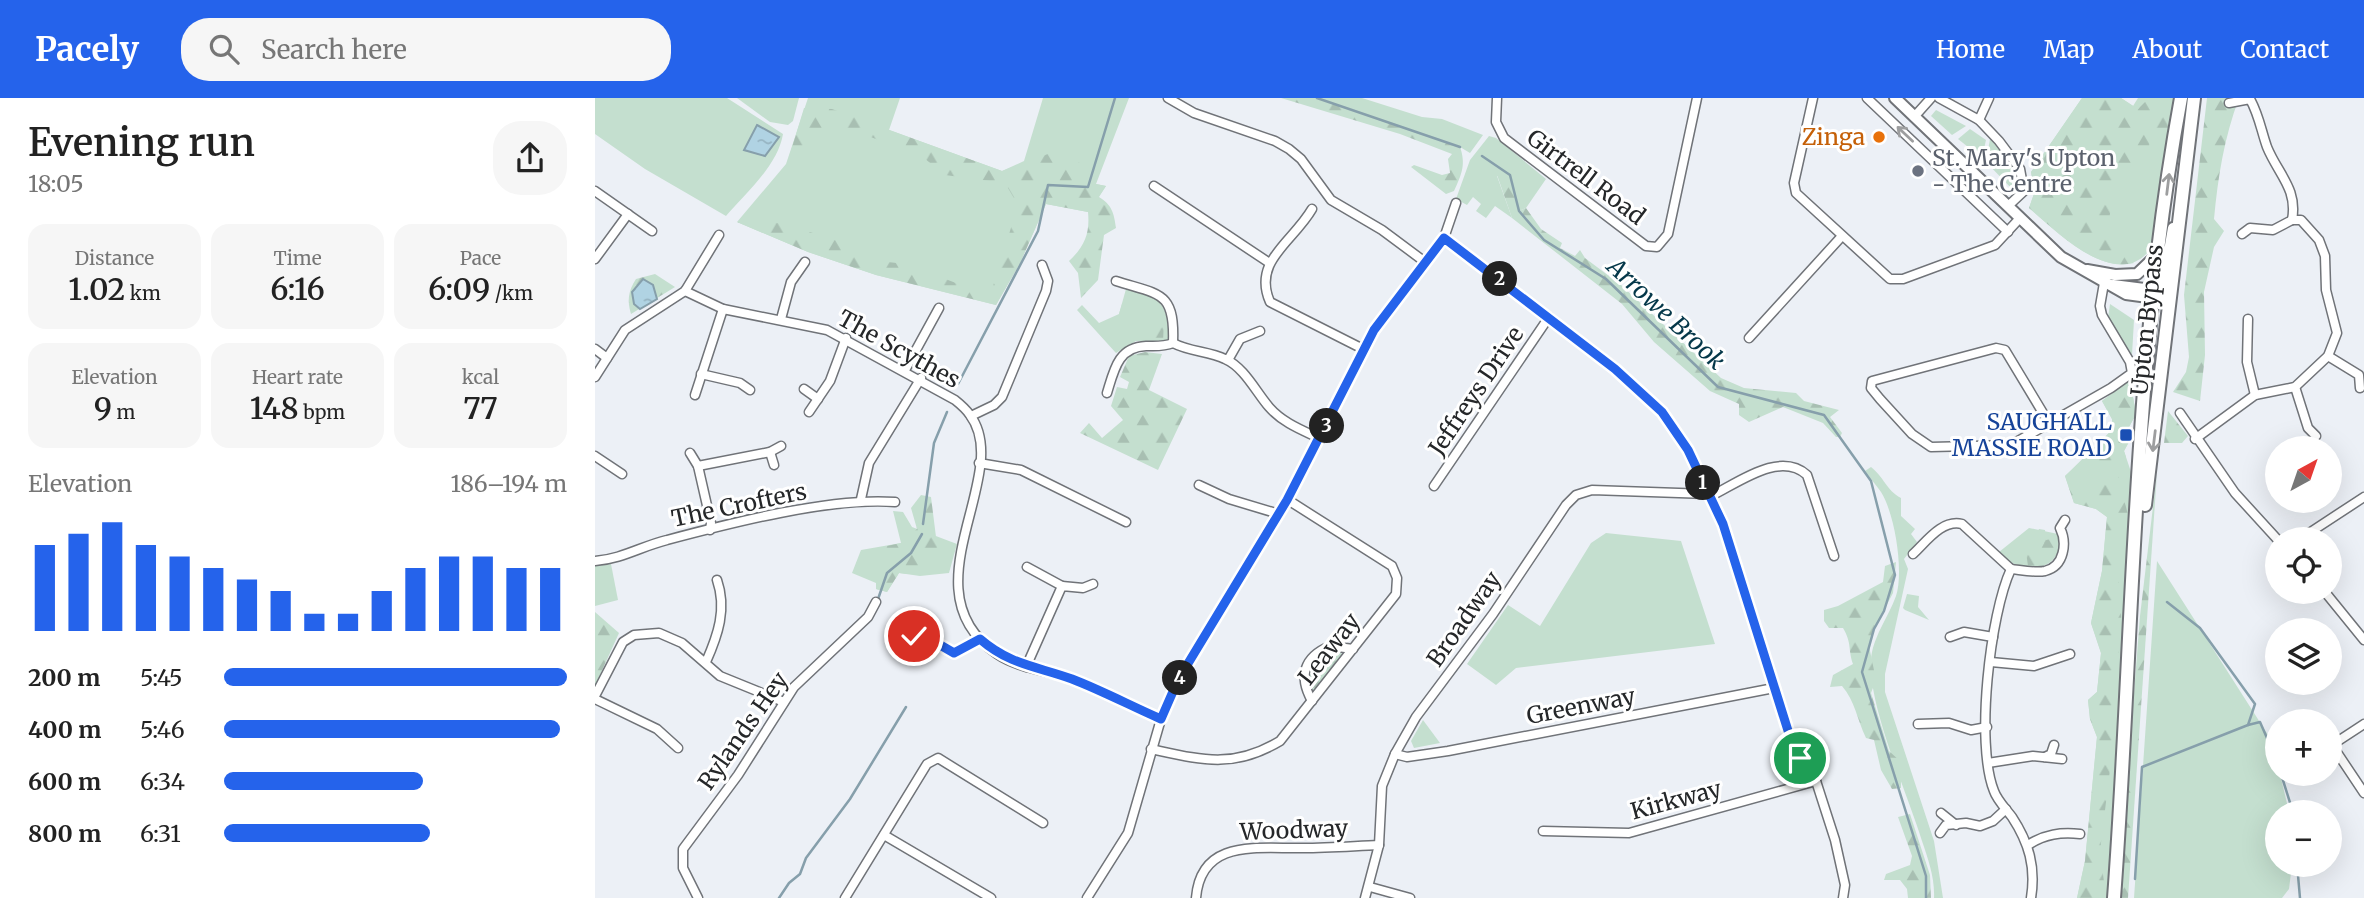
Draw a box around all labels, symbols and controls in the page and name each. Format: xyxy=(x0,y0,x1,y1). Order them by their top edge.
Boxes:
search box xyxy=(181,18,671,81)
text: Pacely xyxy=(35,29,139,70)
icon: search xyxy=(205,30,243,68)
text: Search here xyxy=(261,33,407,66)
text: Home xyxy=(1936,34,2005,65)
text: Map xyxy=(2043,34,2094,65)
text: About xyxy=(2132,34,2202,65)
text: Contact xyxy=(2240,34,2329,65)
text: Evening run xyxy=(28,119,255,166)
button: share xyxy=(493,121,567,195)
place label: Zinga xyxy=(1802,122,1865,151)
street label: Girtrell Road xyxy=(1521,123,1651,231)
one-way arrow xyxy=(1897,125,1914,142)
marker: Zinga xyxy=(1871,129,1887,145)
place label: St. Mary's Upton - The Centre xyxy=(1932,143,2115,198)
marker: St. Mary's Upton - The Centre xyxy=(1910,163,1926,179)
text: 18:05 xyxy=(28,169,84,198)
one-way arrow xyxy=(2162,173,2175,195)
street label: Upton Bypass xyxy=(2124,243,2169,397)
text: Distance xyxy=(75,246,154,270)
text: Time xyxy=(273,246,322,270)
text: Pace xyxy=(460,246,501,270)
water label: Arrowe Brook xyxy=(1600,250,1732,376)
pin: 2 xyxy=(1483,262,1517,296)
text: 2 xyxy=(1494,266,1505,290)
text: 1.02 xyxy=(68,270,125,308)
text: 6:16 xyxy=(270,270,325,308)
text: 6:09 xyxy=(428,270,490,308)
text: km xyxy=(125,281,161,305)
text: /km xyxy=(490,281,533,305)
street label: The Scythes xyxy=(833,303,965,394)
street label: Jeffreys Drive xyxy=(1421,321,1529,462)
text: Elevation xyxy=(71,365,158,389)
text: Heart rate xyxy=(252,365,343,389)
text: kcal xyxy=(462,365,499,389)
text: 9 xyxy=(94,389,112,427)
text: 148 xyxy=(250,389,299,427)
text: 77 xyxy=(463,389,498,427)
text: m xyxy=(112,400,135,424)
text: bpm xyxy=(299,400,345,424)
place label: SAUGHALL MASSIE ROAD xyxy=(1952,407,2112,462)
pin: 3 xyxy=(1309,408,1345,444)
text: 3 xyxy=(1321,413,1332,437)
marker: SAUGHALL MASSIE ROAD xyxy=(2118,427,2134,443)
one-way arrow xyxy=(2147,429,2160,452)
north arrow xyxy=(2265,436,2341,513)
map controls xyxy=(2265,436,2342,877)
pin: 1 xyxy=(1685,466,1721,500)
text: Elevation xyxy=(28,469,132,498)
text: 186–194 m xyxy=(450,469,567,498)
text: 1 xyxy=(1698,470,1707,494)
street label: The Crofters xyxy=(669,476,809,533)
button: locate xyxy=(2265,527,2342,604)
street label: Broadway xyxy=(1420,565,1507,672)
pin xyxy=(884,606,944,666)
street label: Leaway xyxy=(1292,606,1366,690)
icon: check xyxy=(895,617,933,655)
button: layers xyxy=(2265,618,2342,695)
pin: 4 xyxy=(1163,660,1197,696)
text: 200 m xyxy=(28,663,100,692)
text: 5:45 xyxy=(140,663,182,692)
text: 4 xyxy=(1173,665,1186,689)
street label: Rylands Hey xyxy=(691,666,794,795)
street label: Greenway xyxy=(1524,681,1638,730)
button: + xyxy=(2265,709,2342,786)
text: 400 m xyxy=(28,715,102,744)
text: 5:46 xyxy=(140,715,185,744)
pin xyxy=(1770,728,1830,788)
icon: arrive xyxy=(1781,739,1819,777)
text: 600 m xyxy=(28,767,101,796)
text: 6:34 xyxy=(140,767,185,796)
street label: Kirkway xyxy=(1627,773,1725,826)
button: − xyxy=(2265,800,2342,877)
street label: Woodway xyxy=(1238,813,1349,846)
text: 800 m xyxy=(28,819,101,848)
text: 6:31 xyxy=(140,819,181,848)

